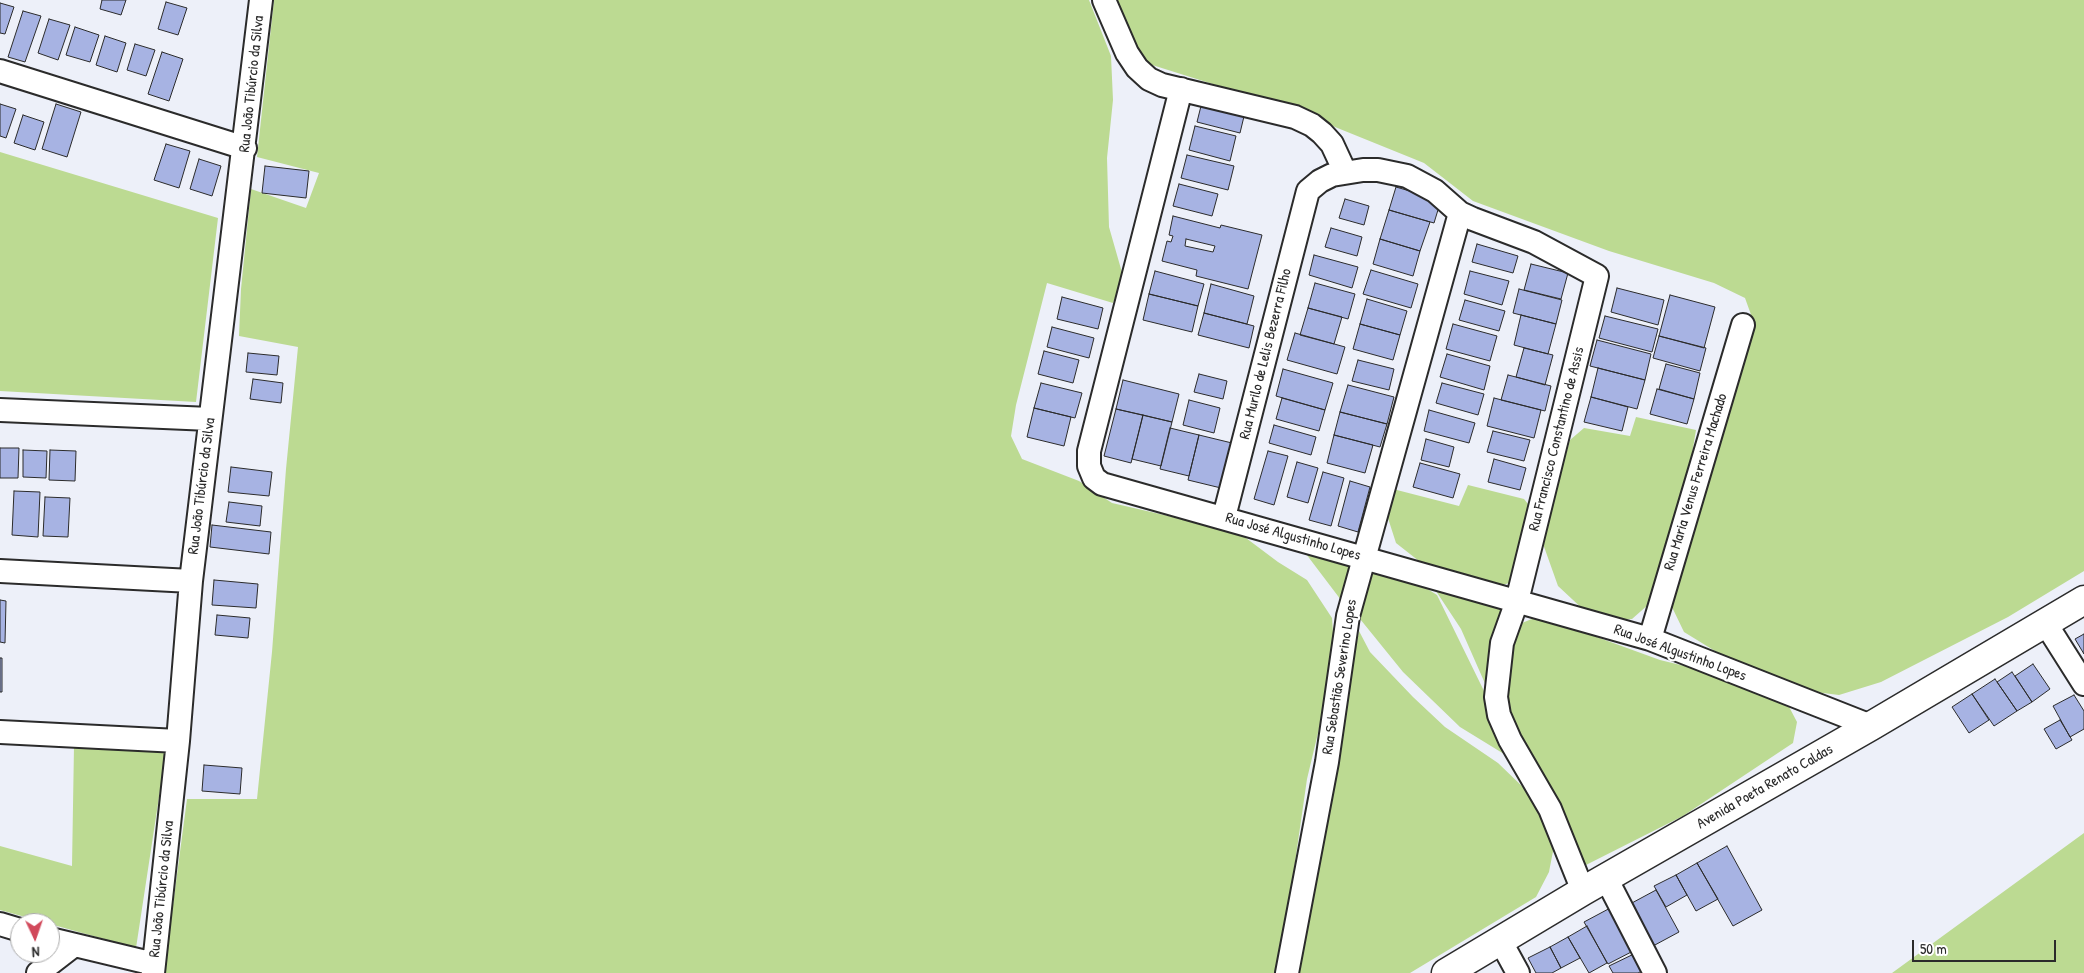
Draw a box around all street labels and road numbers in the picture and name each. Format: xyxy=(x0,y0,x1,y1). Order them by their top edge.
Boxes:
street label: Rua João Tibúrcio da Silva xyxy=(236,15,268,153)
street label: Rua Murilo de Lelis Bezerra Filho xyxy=(1236,267,1296,441)
street label: Rua Francisco Constantino de Assis xyxy=(1525,345,1589,533)
street label: Rua Maria Venus Ferreira Machado xyxy=(1660,391,1732,573)
street label: Rua João Tibúrcio da Silva xyxy=(185,417,219,555)
street label: Rua José Algustinho Lopes xyxy=(1223,509,1363,565)
street label: Rua Sebastião Severino Lopes xyxy=(1319,598,1361,756)
street label: Rua José Algustinho Lopes xyxy=(1611,621,1749,685)
street label: Avenida Poeta Renato Caldas xyxy=(1694,741,1836,833)
street label: Rua João Tibúrcio da Silva xyxy=(146,820,178,958)

